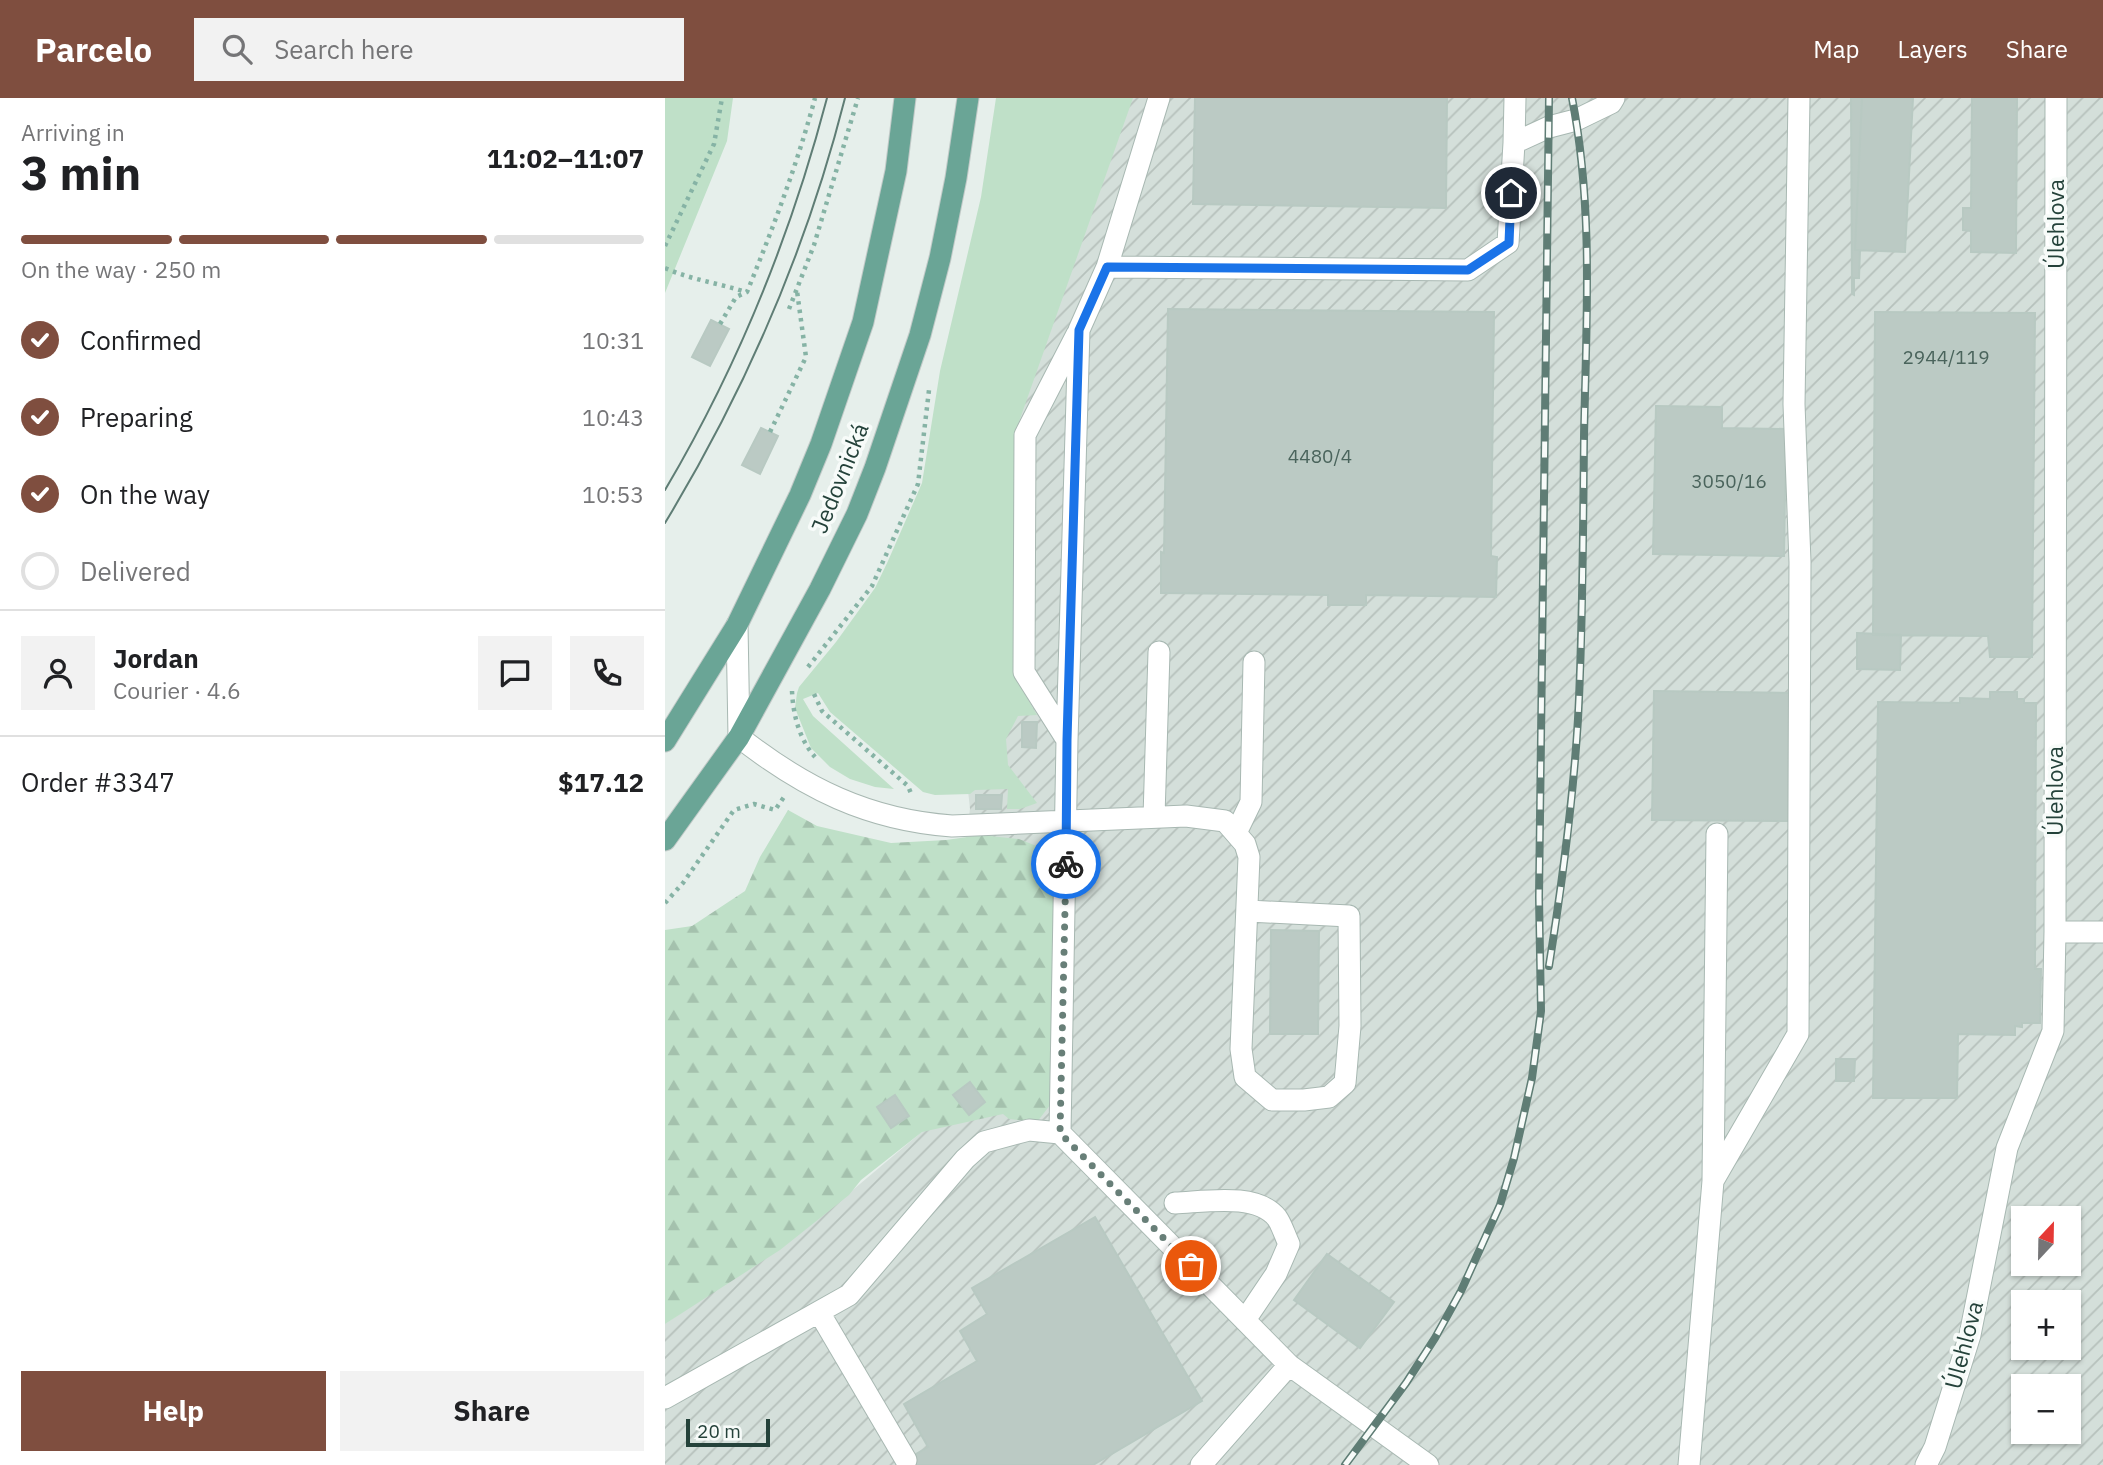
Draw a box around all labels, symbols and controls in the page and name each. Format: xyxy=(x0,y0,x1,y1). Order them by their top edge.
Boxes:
search box xyxy=(194,18,684,81)
text: Parcelo xyxy=(35,28,152,71)
icon: search xyxy=(218,30,256,68)
text: Search here xyxy=(274,32,414,66)
text: Map xyxy=(1813,33,1860,65)
text: Layers xyxy=(1898,33,1968,65)
text: Share xyxy=(2006,33,2068,65)
text: Arriving in xyxy=(21,117,125,147)
text: 11:02–11:07 xyxy=(487,141,644,175)
text: 3 min xyxy=(21,143,141,203)
pin xyxy=(1481,163,1541,223)
icon: home xyxy=(1492,174,1530,212)
street label: Úlehlova xyxy=(2040,179,2070,269)
text: On the way · 250 m xyxy=(21,254,221,284)
icon: check xyxy=(21,321,59,359)
text: Confirmed xyxy=(80,323,202,357)
text: 10:31 xyxy=(582,325,644,355)
house number: 2944/119 xyxy=(1902,345,1990,369)
icon: check xyxy=(21,398,59,436)
text: Preparing xyxy=(80,400,193,434)
text: 10:43 xyxy=(582,402,644,432)
street label: Jedovnická xyxy=(803,418,875,537)
house number: 4480/4 xyxy=(1288,444,1352,468)
house number: 3050/16 xyxy=(1691,469,1767,493)
icon: check xyxy=(21,475,59,513)
text: On the way xyxy=(80,477,210,511)
text: 10:53 xyxy=(582,479,644,509)
text: Delivered xyxy=(80,554,191,588)
button: person xyxy=(21,636,95,710)
button: chat xyxy=(478,636,552,710)
button: phone xyxy=(570,636,644,710)
text: Jordan xyxy=(113,641,199,675)
text: Courier · 4.6 xyxy=(113,675,241,705)
street label: Úlehlova xyxy=(2039,746,2069,836)
text: Order #3347 xyxy=(21,765,175,799)
text: $17.12 xyxy=(558,765,644,799)
courier xyxy=(1031,829,1101,899)
icon: bike xyxy=(1047,845,1085,883)
north arrow xyxy=(2011,1206,2081,1276)
map controls xyxy=(2011,1206,2081,1444)
pin xyxy=(1161,1236,1221,1296)
icon: bag xyxy=(1172,1247,1210,1285)
button: + xyxy=(2011,1290,2081,1360)
street label: Úlehlova xyxy=(1937,1297,1989,1392)
button: Help xyxy=(21,1371,326,1451)
button: Share xyxy=(340,1371,644,1451)
button: − xyxy=(2011,1374,2081,1444)
scale bar xyxy=(686,1416,770,1448)
text: 20 m xyxy=(697,1419,741,1443)

